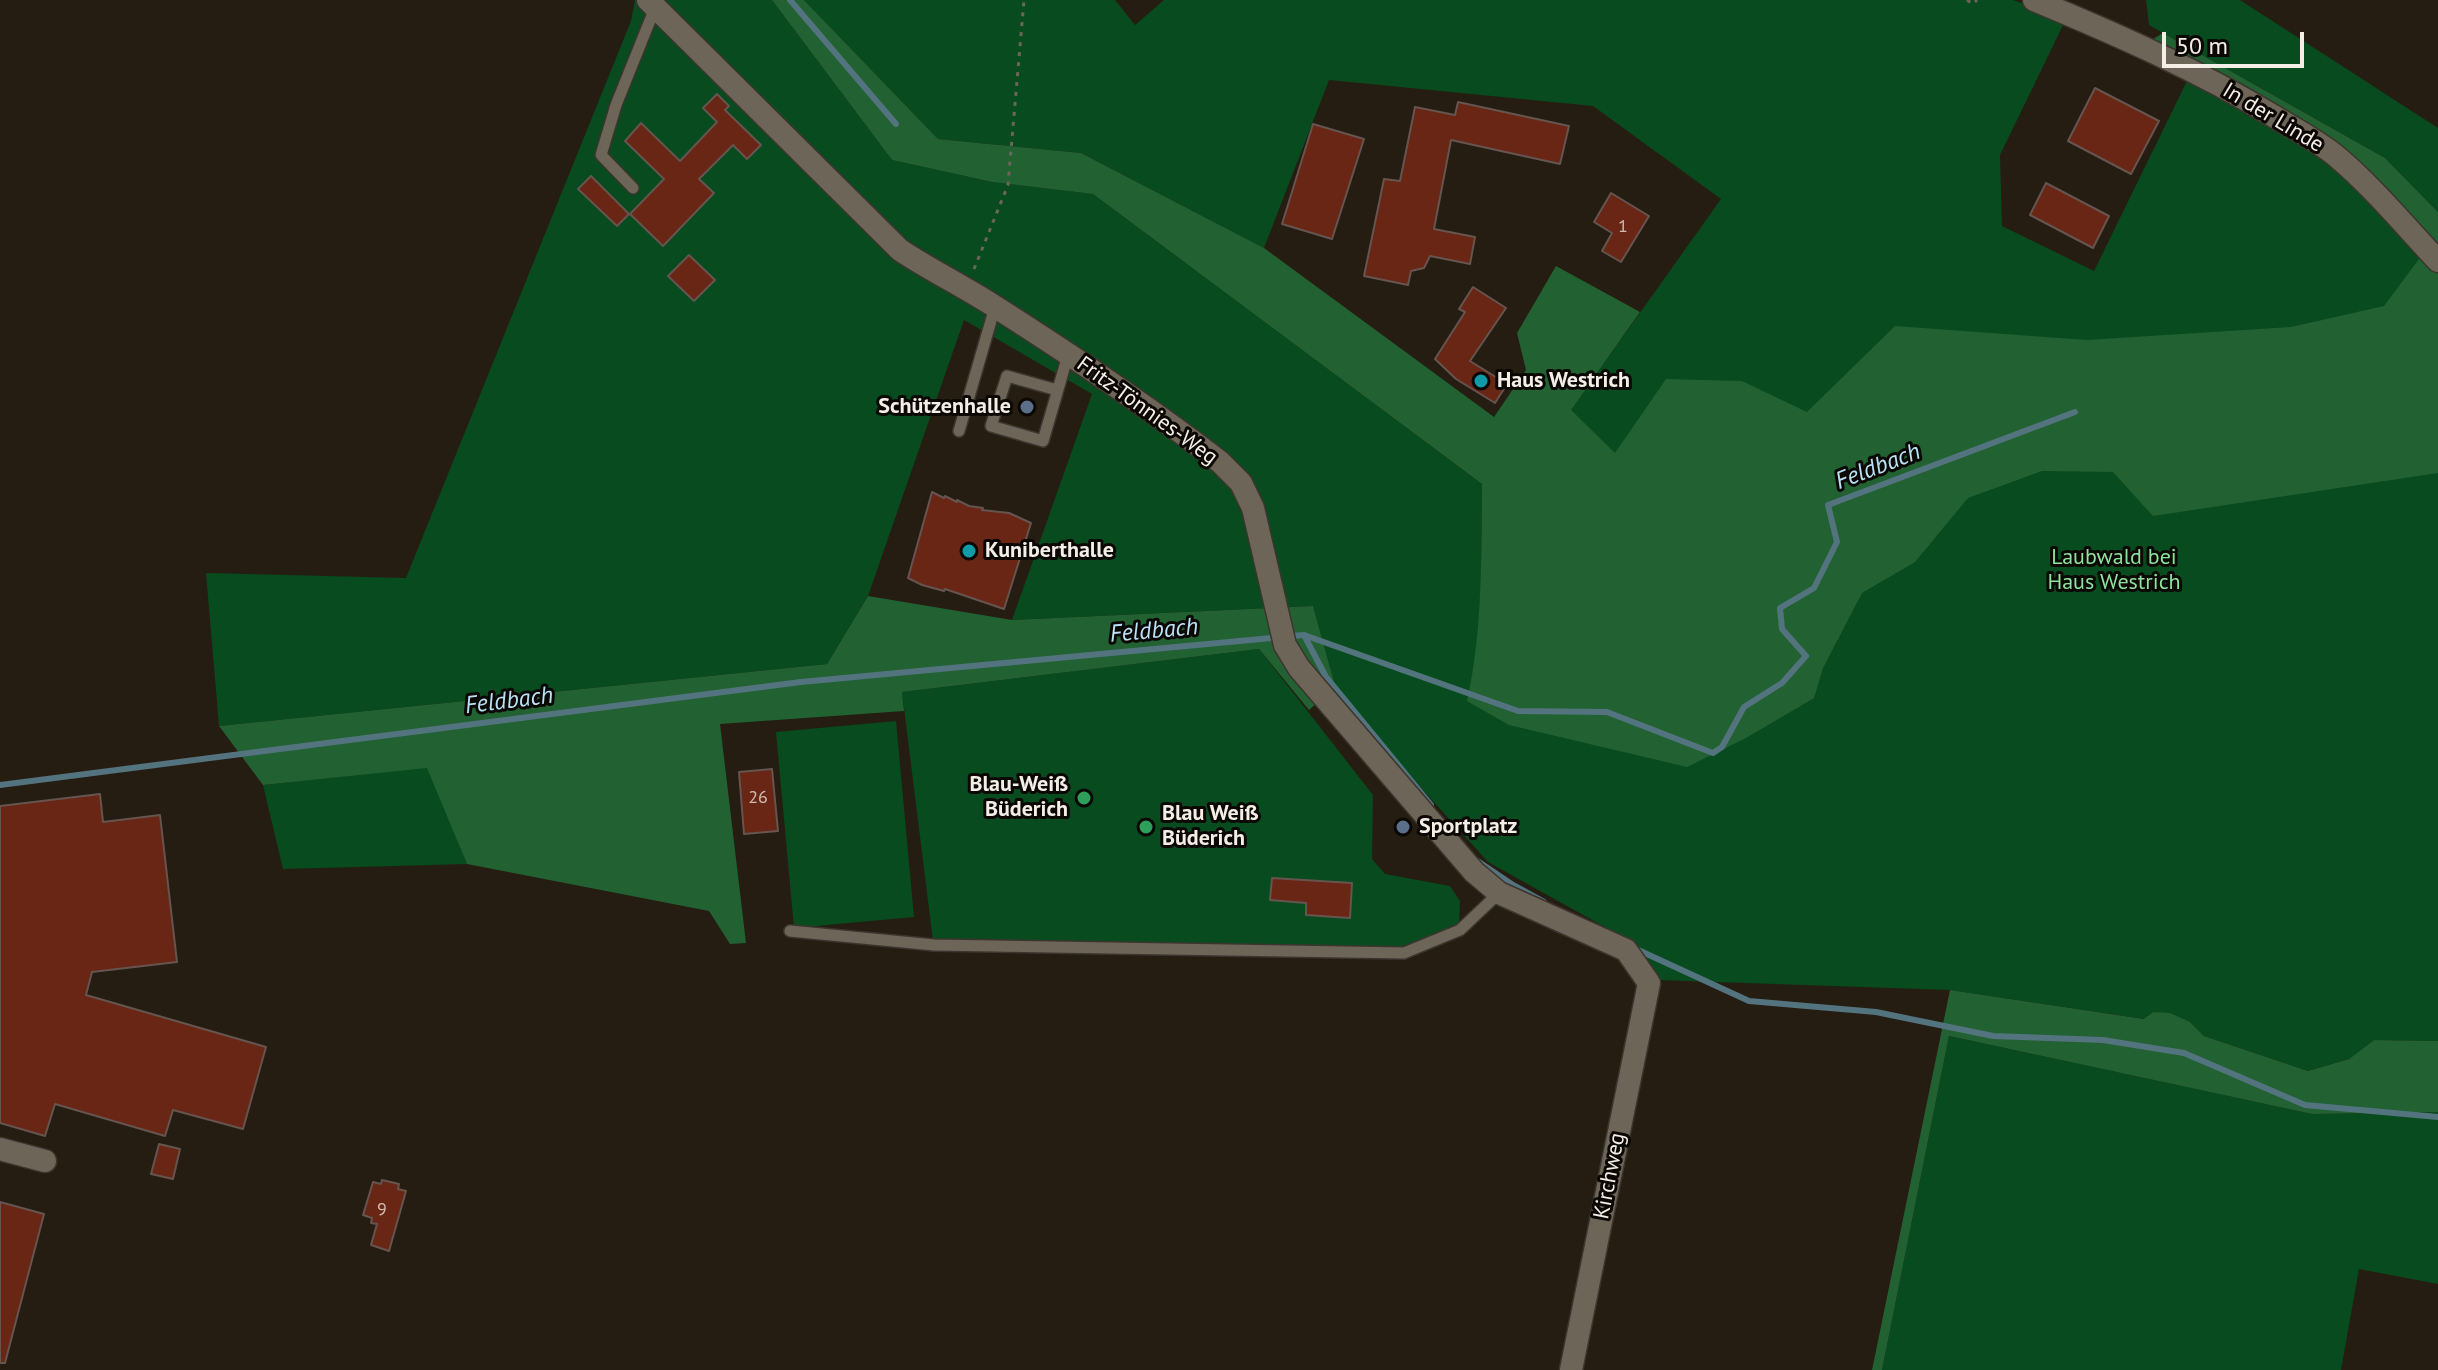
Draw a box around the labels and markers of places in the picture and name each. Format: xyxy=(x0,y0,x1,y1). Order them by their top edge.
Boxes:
place label: Haus Westrich xyxy=(1497,368,1630,394)
marker: Haus Westrich xyxy=(1472,372,1490,390)
place label: Schützenhalle xyxy=(878,394,1011,420)
marker: Schützenhalle xyxy=(1018,398,1036,416)
place label: Kuniberthalle xyxy=(985,538,1114,564)
marker: Kuniberthalle xyxy=(960,542,978,560)
place label: Blau-Weiß Büderich xyxy=(970,772,1068,824)
marker: Blau-Weiß Büderich xyxy=(1075,789,1093,807)
place label: Blau Weiß Büderich xyxy=(1162,801,1259,852)
place label: Sportplatz xyxy=(1419,814,1517,840)
marker: Blau Weiß Büderich xyxy=(1137,818,1155,836)
marker: Sportplatz xyxy=(1394,818,1412,836)

